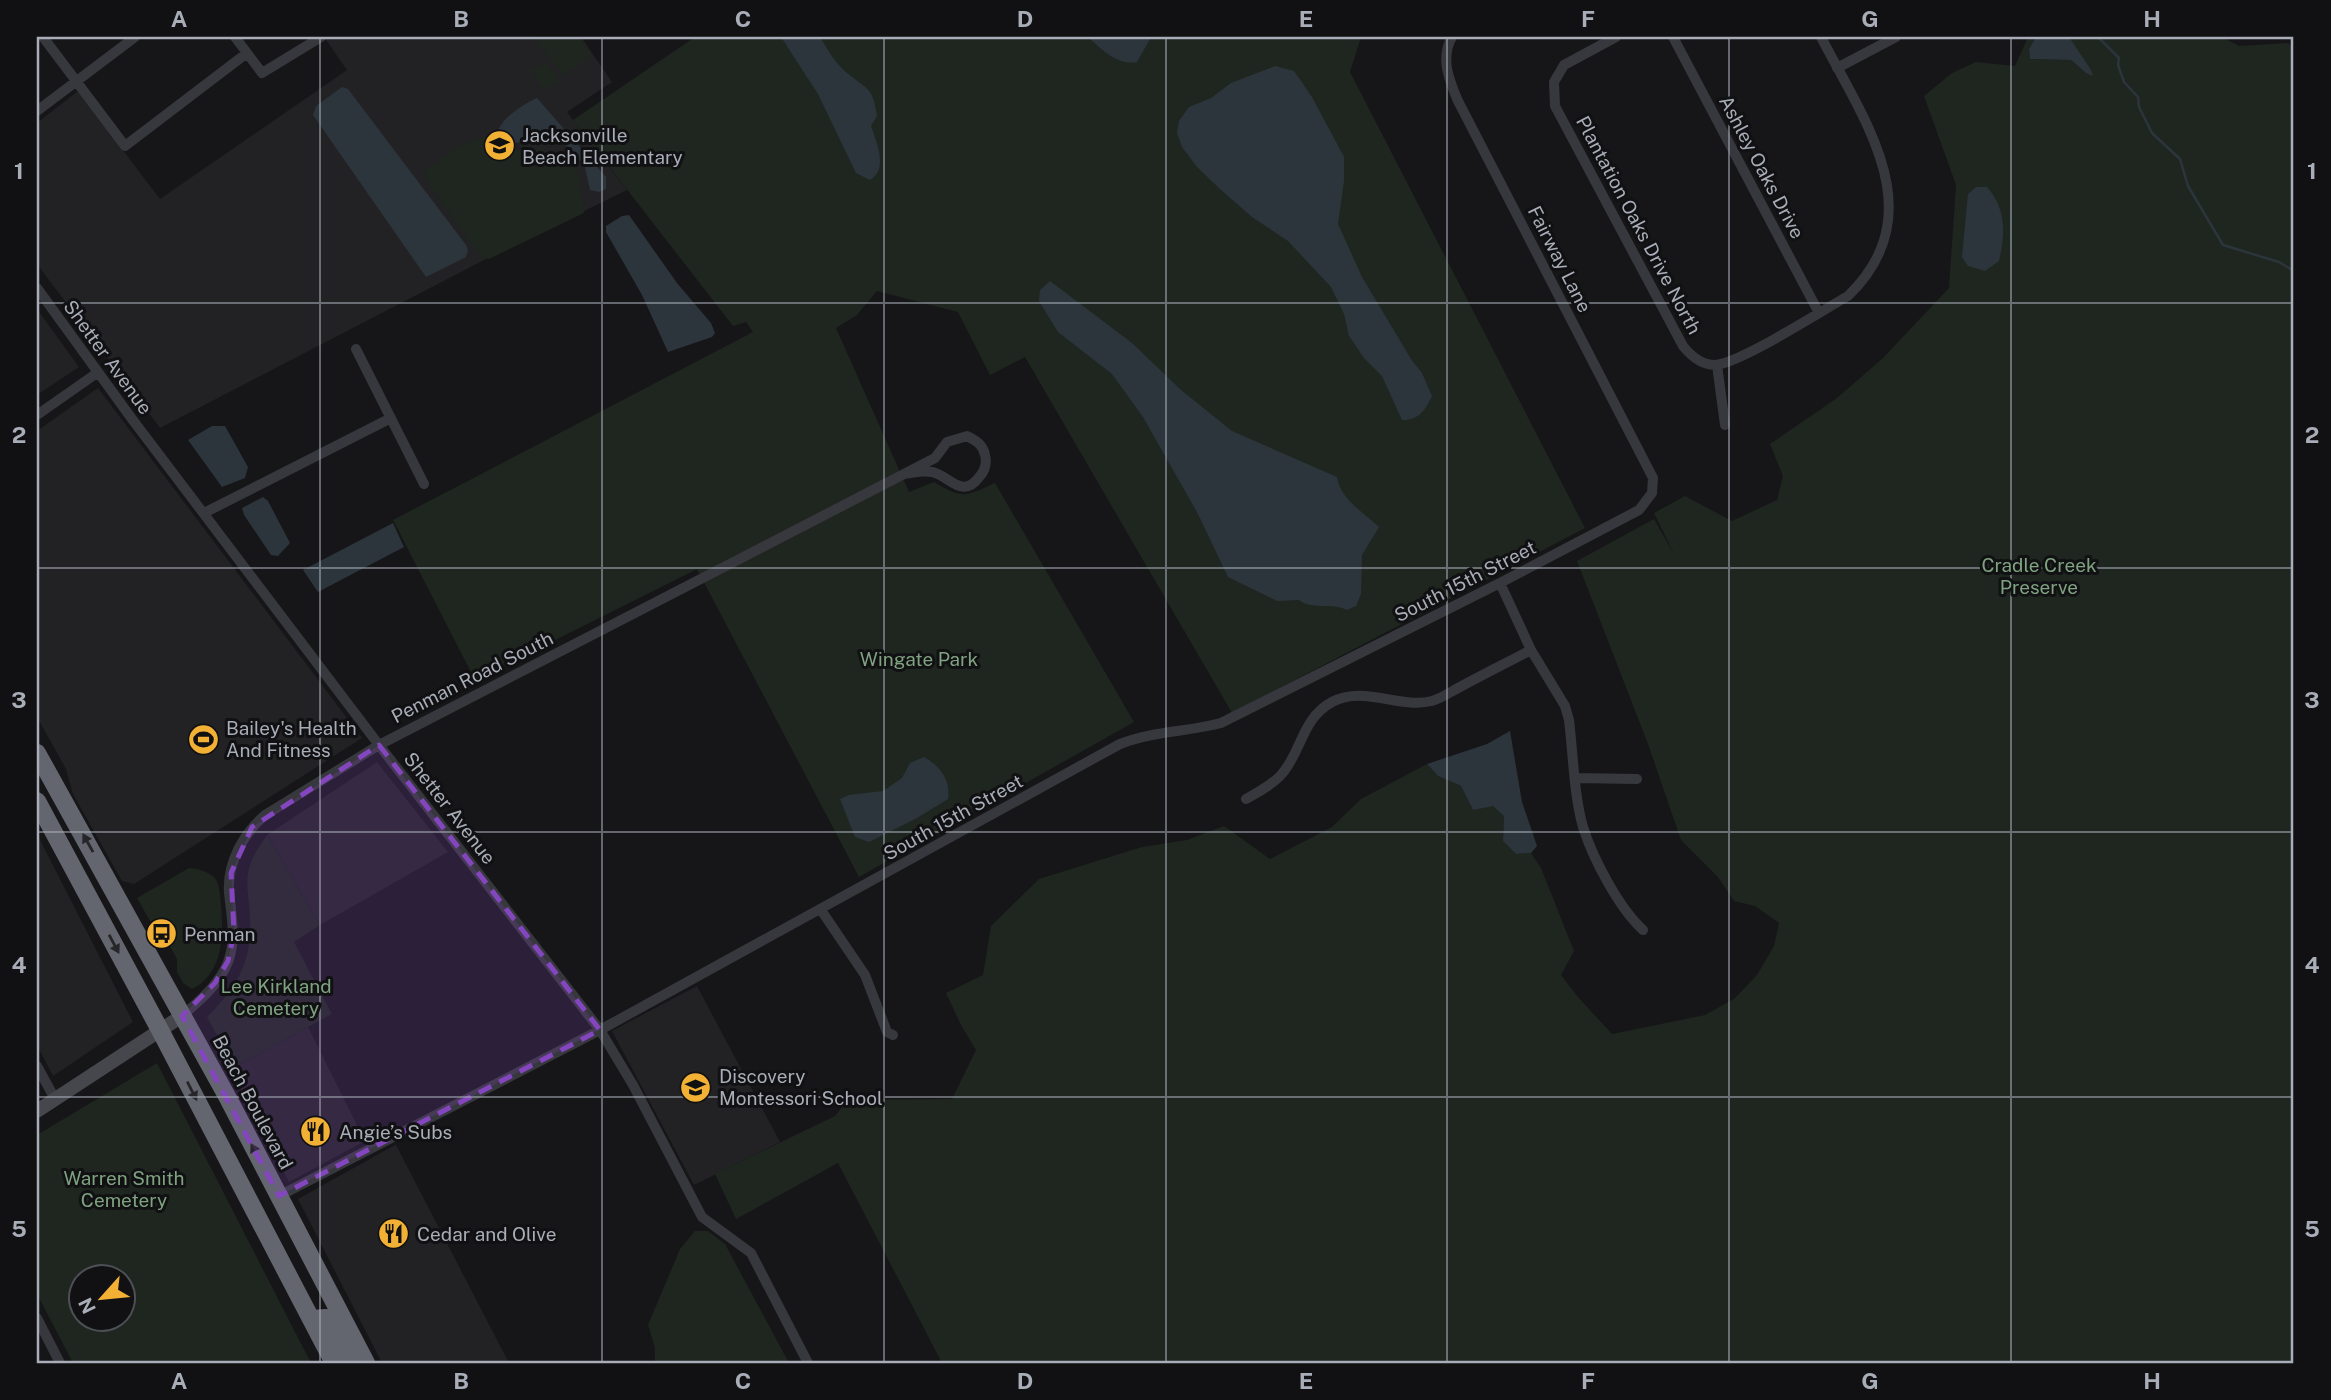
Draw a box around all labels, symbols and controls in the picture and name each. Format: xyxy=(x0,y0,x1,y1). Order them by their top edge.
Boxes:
text: A xyxy=(171,5,188,32)
text: B xyxy=(453,5,469,32)
text: C xyxy=(735,5,751,32)
text: D xyxy=(1017,5,1033,32)
text: E xyxy=(1299,5,1313,32)
text: F xyxy=(1581,5,1595,32)
text: G xyxy=(1861,5,1879,32)
text: H xyxy=(2143,5,2161,32)
street label: Ashley Oaks Drive xyxy=(1715,92,1809,242)
street label: Plantation Oaks Drive North xyxy=(1572,112,1706,338)
place label: Jacksonville Beach Elementary xyxy=(522,124,683,168)
school or university icon: Jacksonville Beach Elementary xyxy=(482,129,516,163)
text: 1 xyxy=(14,157,24,184)
text: 1 xyxy=(2307,157,2317,184)
street label: Fairway Lane xyxy=(1524,202,1596,316)
street label: Shetter Avenue xyxy=(59,296,157,418)
text: 2 xyxy=(12,421,26,448)
text: 2 xyxy=(2305,421,2319,448)
street label: South 15th Street xyxy=(1391,536,1539,626)
park label: Cradle Creek Preserve xyxy=(1981,554,2097,598)
street label: Penman Road South xyxy=(387,627,557,727)
park label: Wingate Park xyxy=(860,648,979,670)
text: 3 xyxy=(11,686,27,713)
text: 3 xyxy=(2304,686,2320,713)
place label: Bailey's Health And Fitness xyxy=(226,717,357,761)
sports icon: Bailey's Health And Fitness xyxy=(186,722,220,756)
street label: Shetter Avenue xyxy=(400,748,500,868)
street label: South 15th Street xyxy=(880,770,1026,864)
one-way arrow xyxy=(82,833,94,853)
bus stop icon: Penman xyxy=(144,917,178,951)
place label: Penman xyxy=(184,923,256,945)
one-way arrow xyxy=(108,934,120,953)
text: 4 xyxy=(11,951,27,978)
text: 4 xyxy=(2304,951,2320,978)
park label: Lee Kirkland Cemetery xyxy=(221,975,331,1019)
street label: Beach Boulevard xyxy=(208,1031,298,1173)
place label: Discovery Montessori School xyxy=(719,1065,883,1109)
school or university icon: Discovery Montessori School xyxy=(679,1070,713,1104)
one-way arrow xyxy=(186,1081,197,1101)
restaurant icon: Angie’s Subs xyxy=(299,1115,333,1149)
place label: Angie’s Subs xyxy=(339,1121,452,1143)
one-way arrow xyxy=(251,1142,263,1162)
park label: Warren Smith Cemetery xyxy=(63,1167,185,1211)
text: 5 xyxy=(11,1215,27,1242)
text: 5 xyxy=(2304,1215,2320,1242)
restaurant icon: Cedar and Olive xyxy=(377,1217,411,1251)
place label: Cedar and Olive xyxy=(417,1223,556,1245)
north arrow xyxy=(66,1264,136,1334)
text: N xyxy=(74,1294,100,1317)
text: A xyxy=(171,1367,188,1394)
text: B xyxy=(453,1367,469,1394)
text: C xyxy=(735,1367,751,1394)
text: D xyxy=(1017,1367,1033,1394)
text: E xyxy=(1299,1367,1313,1394)
text: F xyxy=(1581,1367,1595,1394)
text: G xyxy=(1861,1367,1879,1394)
text: H xyxy=(2143,1367,2161,1394)

